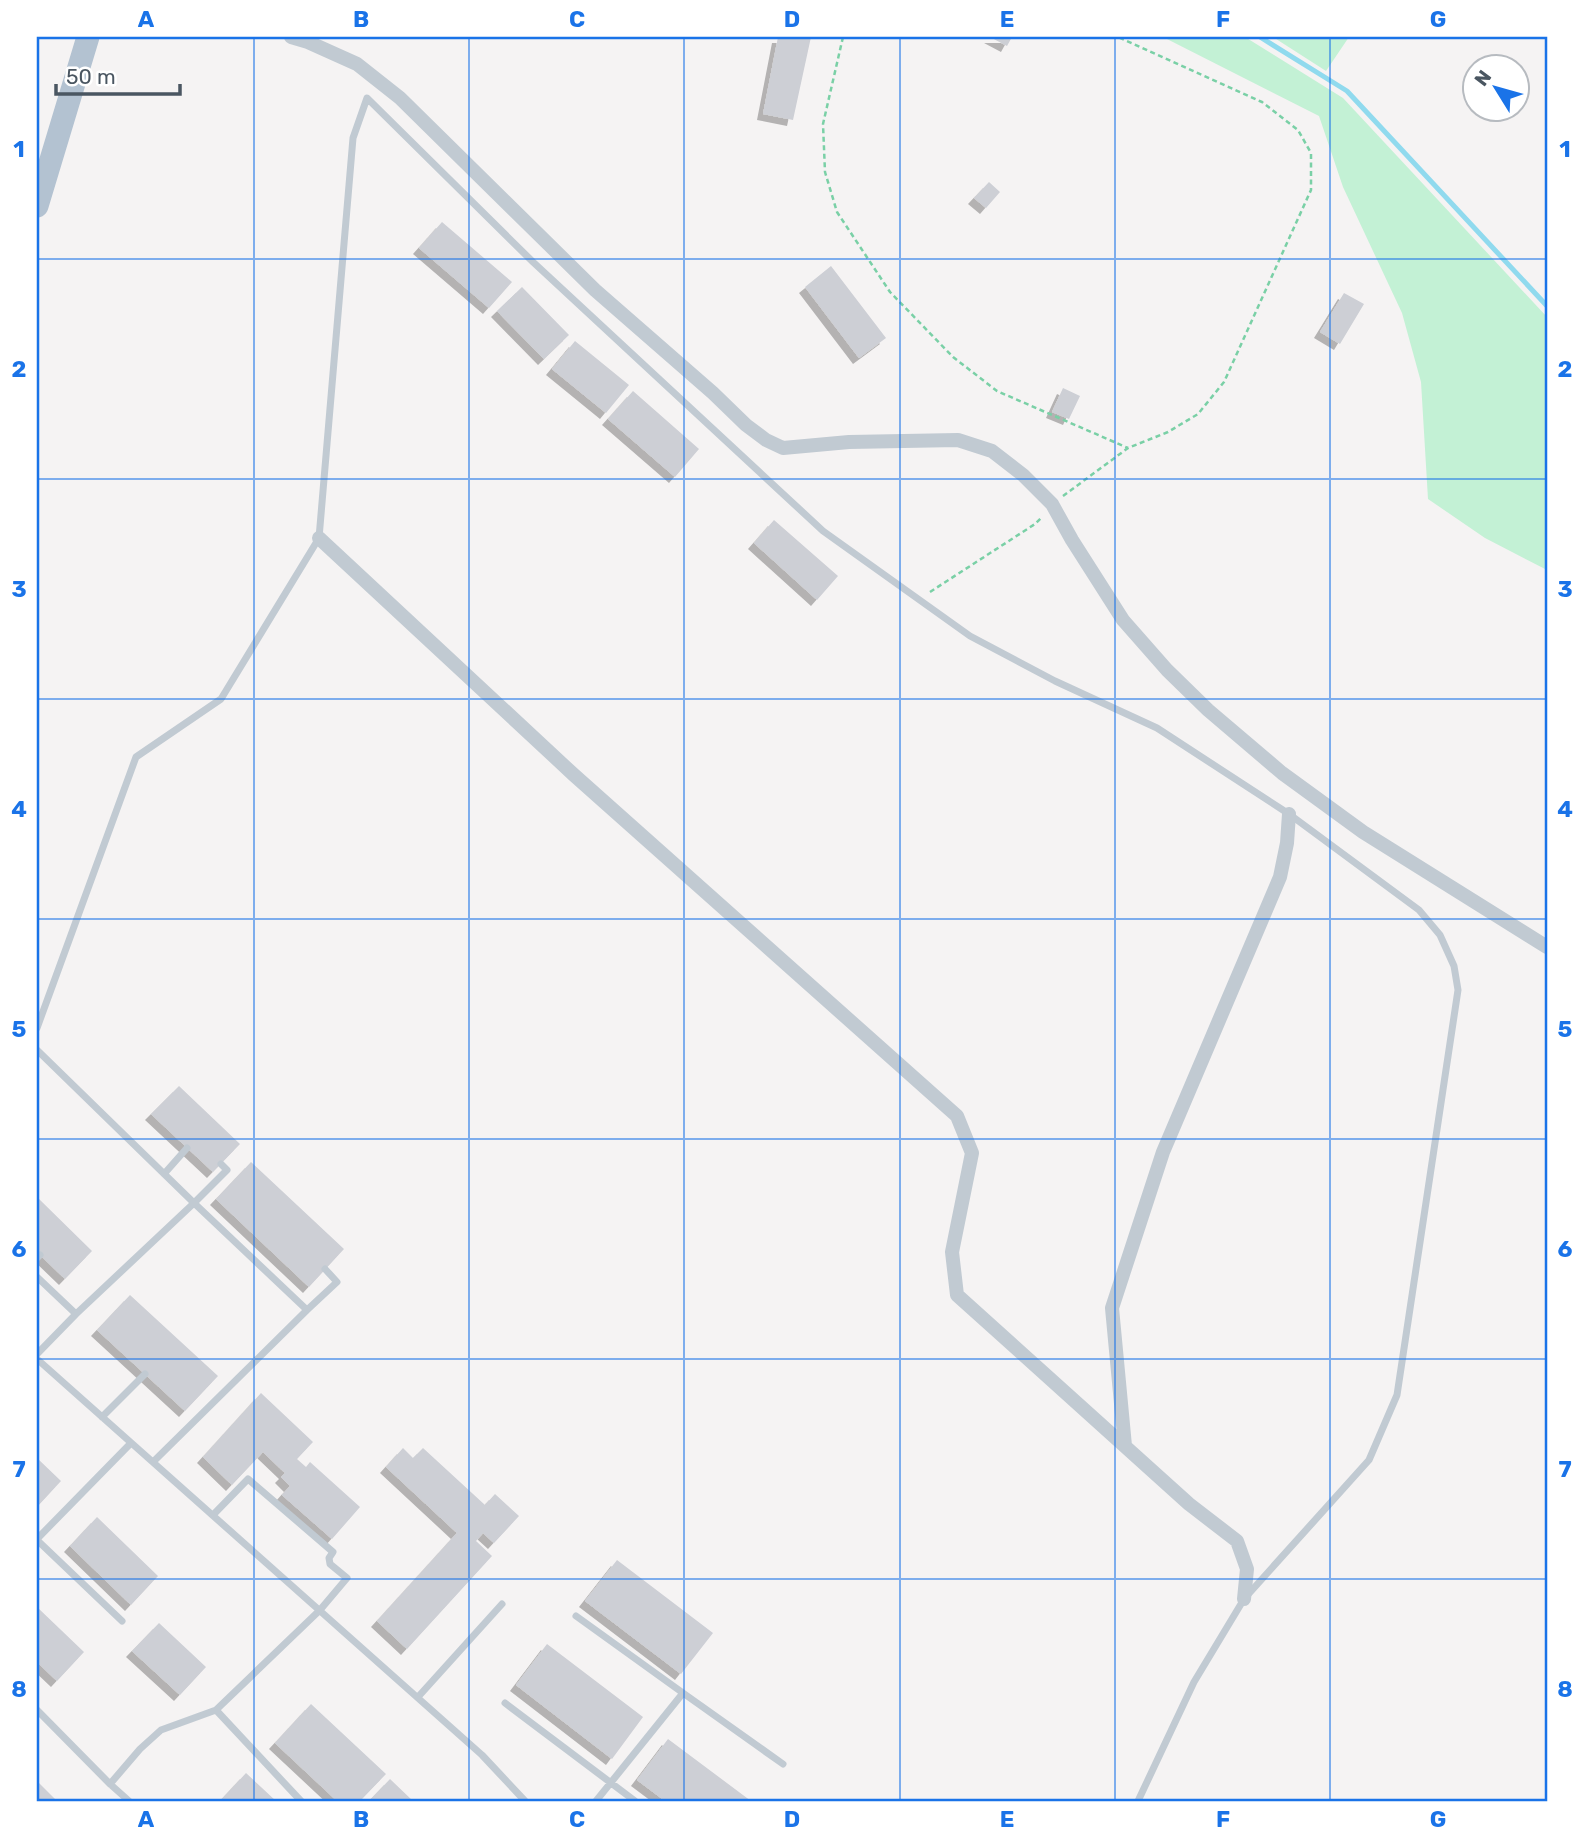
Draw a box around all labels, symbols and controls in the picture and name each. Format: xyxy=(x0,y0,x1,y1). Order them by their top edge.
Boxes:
text: A xyxy=(138,5,155,33)
text: B xyxy=(353,5,369,33)
text: C xyxy=(569,5,585,33)
text: D xyxy=(784,5,800,33)
text: E xyxy=(1000,5,1014,33)
text: F xyxy=(1216,5,1230,33)
text: G xyxy=(1430,5,1446,33)
scale bar xyxy=(56,52,180,96)
north arrow xyxy=(1462,52,1532,122)
text: 50 m xyxy=(66,64,116,89)
text: N xyxy=(1470,66,1496,90)
text: 1 xyxy=(13,135,25,163)
text: 1 xyxy=(1559,135,1571,163)
text: 2 xyxy=(12,355,26,383)
text: 2 xyxy=(1558,355,1572,383)
text: 3 xyxy=(11,575,27,603)
text: 3 xyxy=(1557,575,1573,603)
text: 4 xyxy=(11,795,27,823)
text: 4 xyxy=(1557,795,1573,823)
text: 5 xyxy=(12,1015,27,1043)
text: 5 xyxy=(1558,1015,1573,1043)
text: 6 xyxy=(12,1235,27,1263)
text: 6 xyxy=(1558,1235,1573,1263)
text: 7 xyxy=(12,1455,26,1483)
text: 7 xyxy=(1558,1455,1572,1483)
text: 8 xyxy=(11,1675,27,1703)
text: 8 xyxy=(1557,1675,1573,1703)
text: A xyxy=(138,1805,155,1833)
text: B xyxy=(353,1805,369,1833)
text: C xyxy=(569,1805,585,1833)
text: D xyxy=(784,1805,800,1833)
text: E xyxy=(1000,1805,1014,1833)
text: F xyxy=(1216,1805,1230,1833)
text: G xyxy=(1430,1805,1446,1833)

